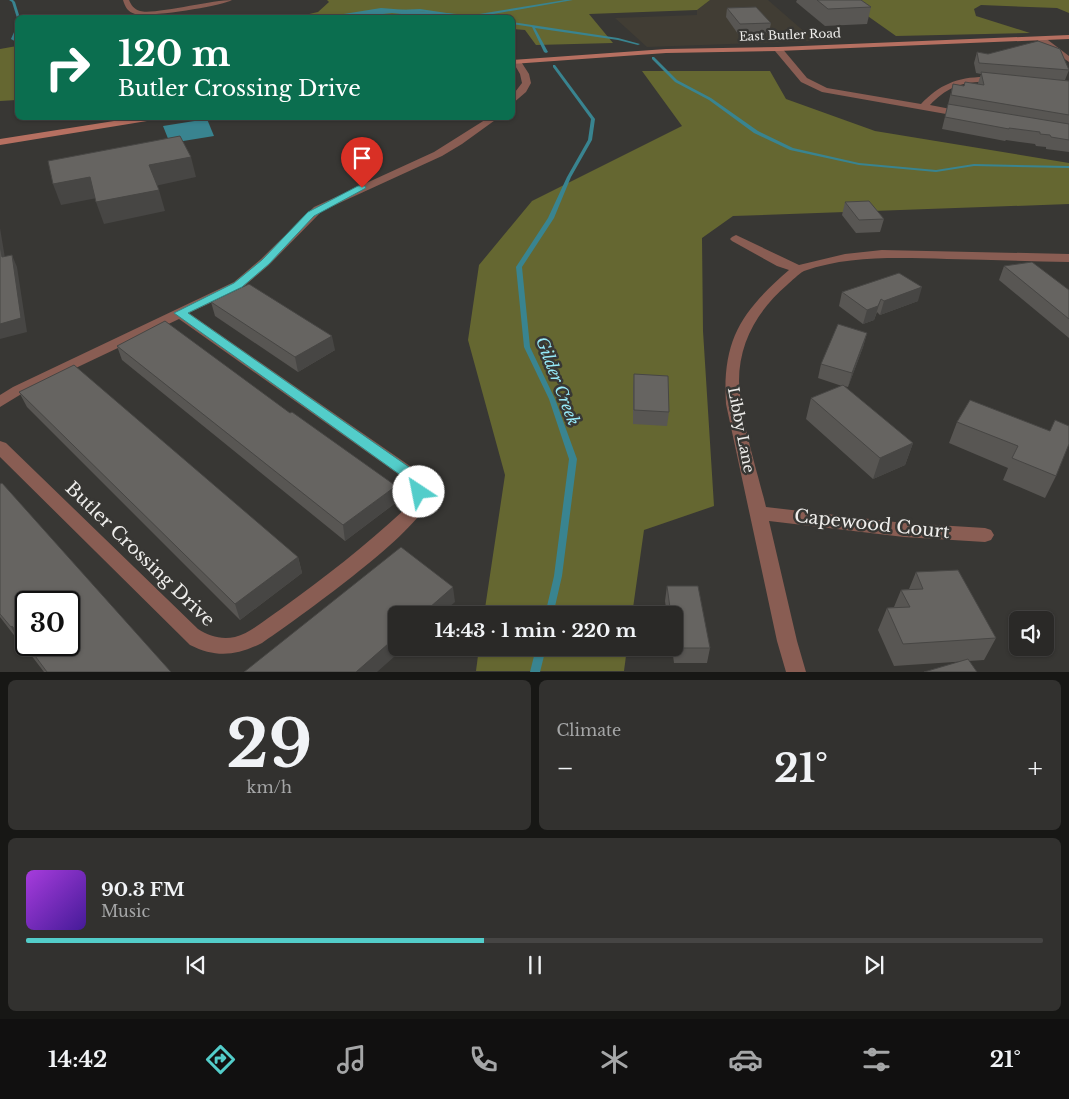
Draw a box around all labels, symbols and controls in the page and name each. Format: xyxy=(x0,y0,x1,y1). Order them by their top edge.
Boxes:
street label: East Butler Road xyxy=(739,25,841,44)
text: 120 m xyxy=(118,32,231,75)
icon: right xyxy=(35,35,100,100)
text: Butler Crossing Drive xyxy=(118,75,361,102)
pin xyxy=(341,137,383,188)
icon: arrive xyxy=(348,144,376,172)
water label: Gilder Creek xyxy=(532,334,584,428)
street label: Libby Lane xyxy=(724,385,759,474)
position arrow xyxy=(392,465,444,517)
street label: Butler Crossing Drive xyxy=(61,477,219,631)
street label: Capewood Court xyxy=(793,505,951,543)
speed limit sign: 30 xyxy=(15,591,80,656)
map controls xyxy=(1009,611,1054,656)
button: sound xyxy=(1009,611,1054,656)
text: 14:43 · 1 min · 220 m xyxy=(434,619,637,642)
text: 29 xyxy=(226,704,312,785)
text: Climate xyxy=(557,720,621,740)
text: 21° xyxy=(774,745,828,792)
text: − xyxy=(557,751,574,786)
text: + xyxy=(1028,751,1043,786)
text: km/h xyxy=(247,777,292,797)
text: 90.3 FM xyxy=(101,878,185,901)
text: Music xyxy=(101,901,150,921)
icon: previous xyxy=(182,951,210,979)
icon: pause xyxy=(521,951,549,979)
icon: next xyxy=(860,951,888,979)
icon: directions xyxy=(203,1042,238,1077)
icon: music xyxy=(334,1042,369,1077)
icon: phone xyxy=(466,1042,501,1077)
icon: climate xyxy=(597,1042,632,1077)
icon: car xyxy=(728,1042,763,1077)
icon: filters xyxy=(859,1042,894,1077)
text: 14:42 xyxy=(48,1046,107,1073)
text: 21° xyxy=(990,1046,1021,1073)

